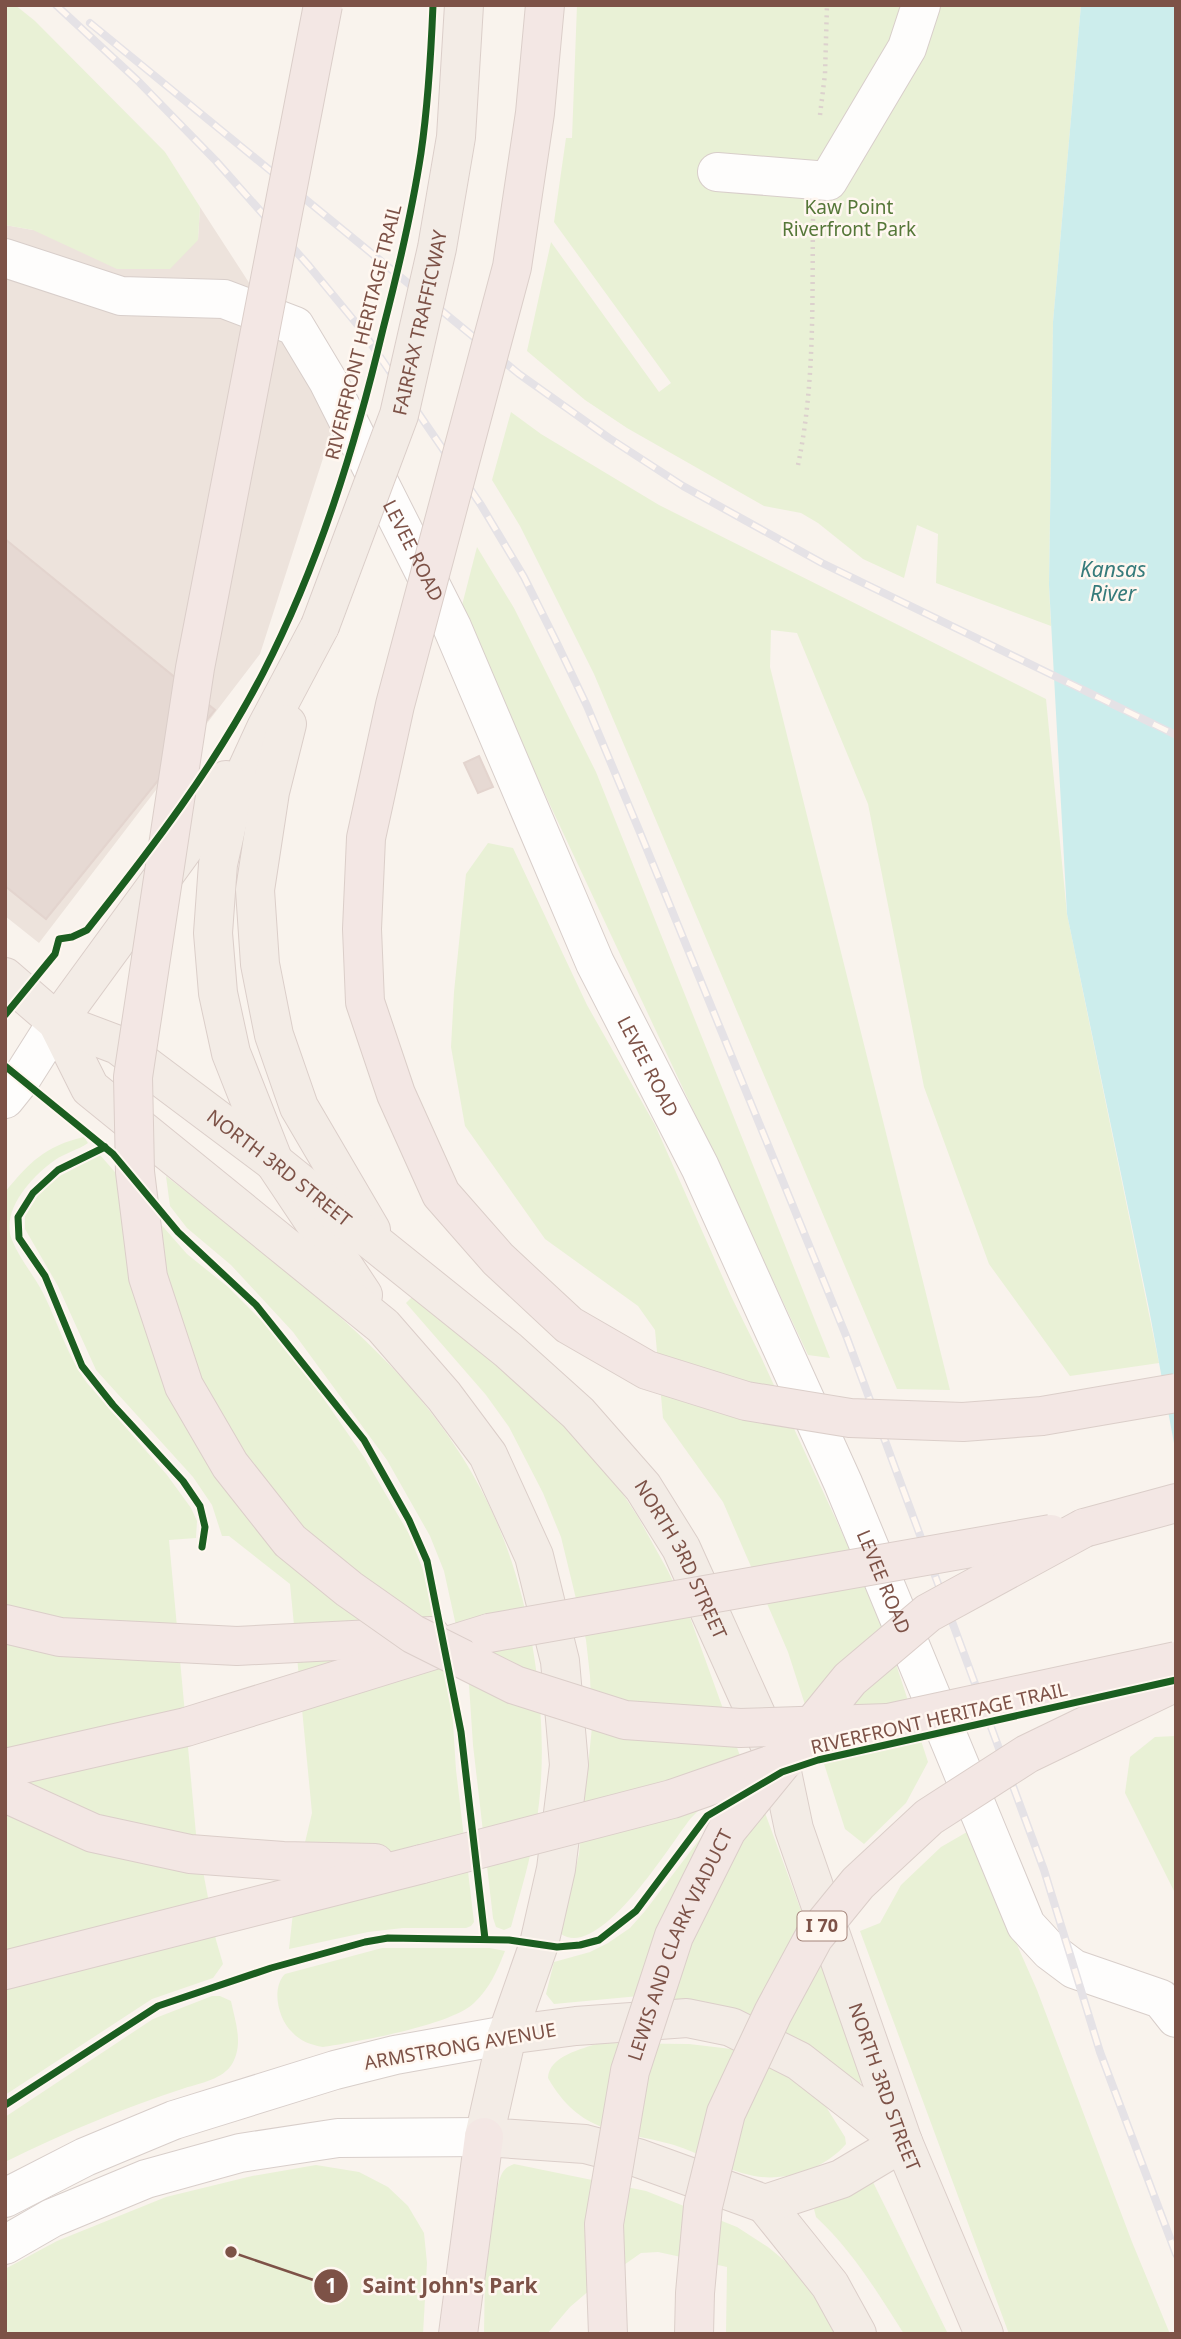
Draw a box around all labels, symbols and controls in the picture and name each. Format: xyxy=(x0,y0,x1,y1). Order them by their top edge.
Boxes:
park label: Kaw Point Riverfront Park xyxy=(782,194,916,242)
street label: RIVERFRONT HERITAGE TRAIL xyxy=(319,201,407,463)
street label: FAIRFAX TRAFFICWAY xyxy=(386,228,453,418)
street label: LEVEE ROAD xyxy=(377,495,450,606)
water label: Kansas River xyxy=(1080,555,1146,607)
street label: LEVEE ROAD xyxy=(611,1011,685,1121)
street label: NORTH 3RD STREET xyxy=(202,1103,357,1233)
street label: NORTH 3RD STREET xyxy=(629,1475,734,1644)
street label: LEVEE ROAD xyxy=(851,1526,917,1638)
street label: RIVERFRONT HERITAGE TRAIL xyxy=(808,1676,1070,1760)
street label: LEWIS AND CLARK VIADUCT xyxy=(621,1824,739,2064)
road number: I 70 xyxy=(798,1912,846,1940)
street label: NORTH 3RD STREET xyxy=(842,1999,927,2175)
street label: ARMSTRONG AVENUE xyxy=(362,2016,558,2076)
callout: Saint John's Park xyxy=(314,2265,551,2307)
text: 1 xyxy=(325,2271,337,2299)
text: Saint John's Park xyxy=(363,2271,538,2299)

